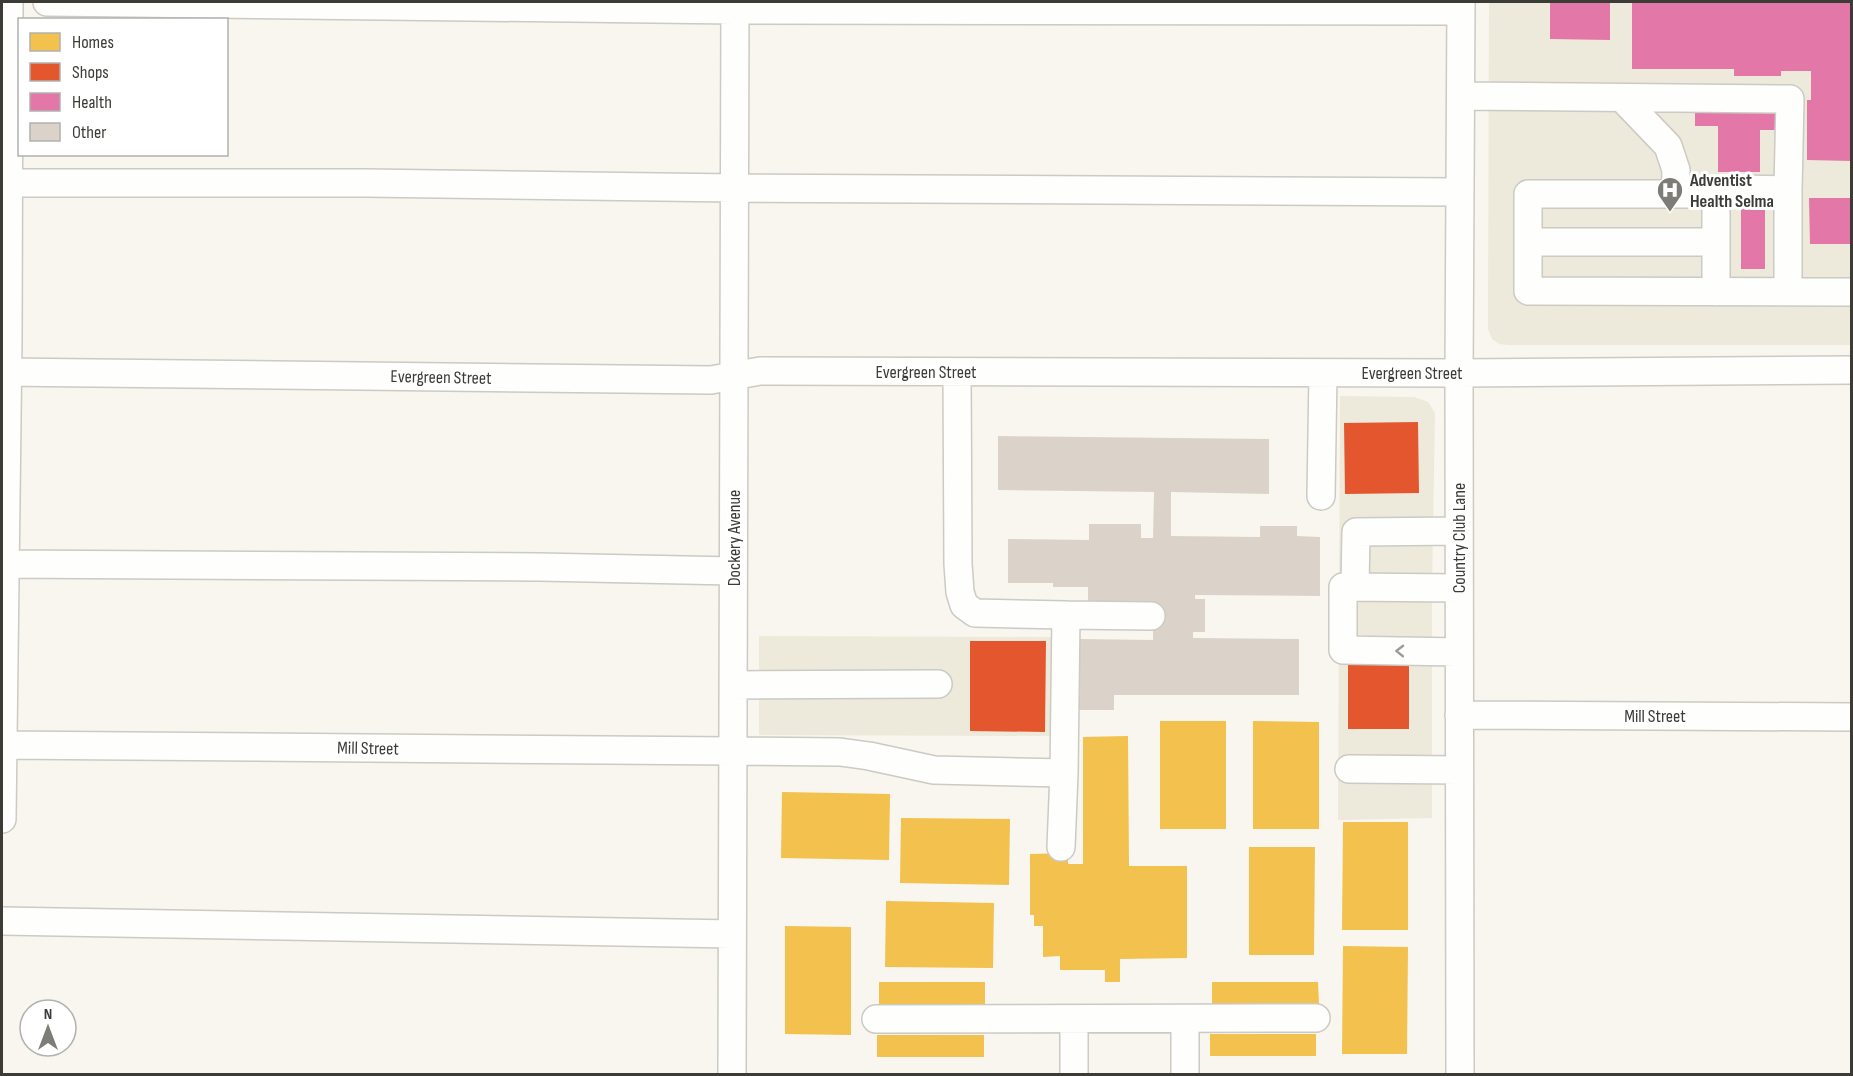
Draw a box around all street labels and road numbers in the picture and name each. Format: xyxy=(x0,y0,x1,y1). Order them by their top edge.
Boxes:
street label: Evergreen Street xyxy=(875,362,977,383)
street label: Evergreen Street xyxy=(1361,363,1463,384)
street label: Evergreen Street xyxy=(390,366,492,389)
street label: Country Club Lane xyxy=(1449,483,1470,593)
street label: Dockery Avenue xyxy=(724,490,745,586)
street label: Mill Street xyxy=(1624,706,1686,727)
street label: Mill Street xyxy=(337,737,399,760)

